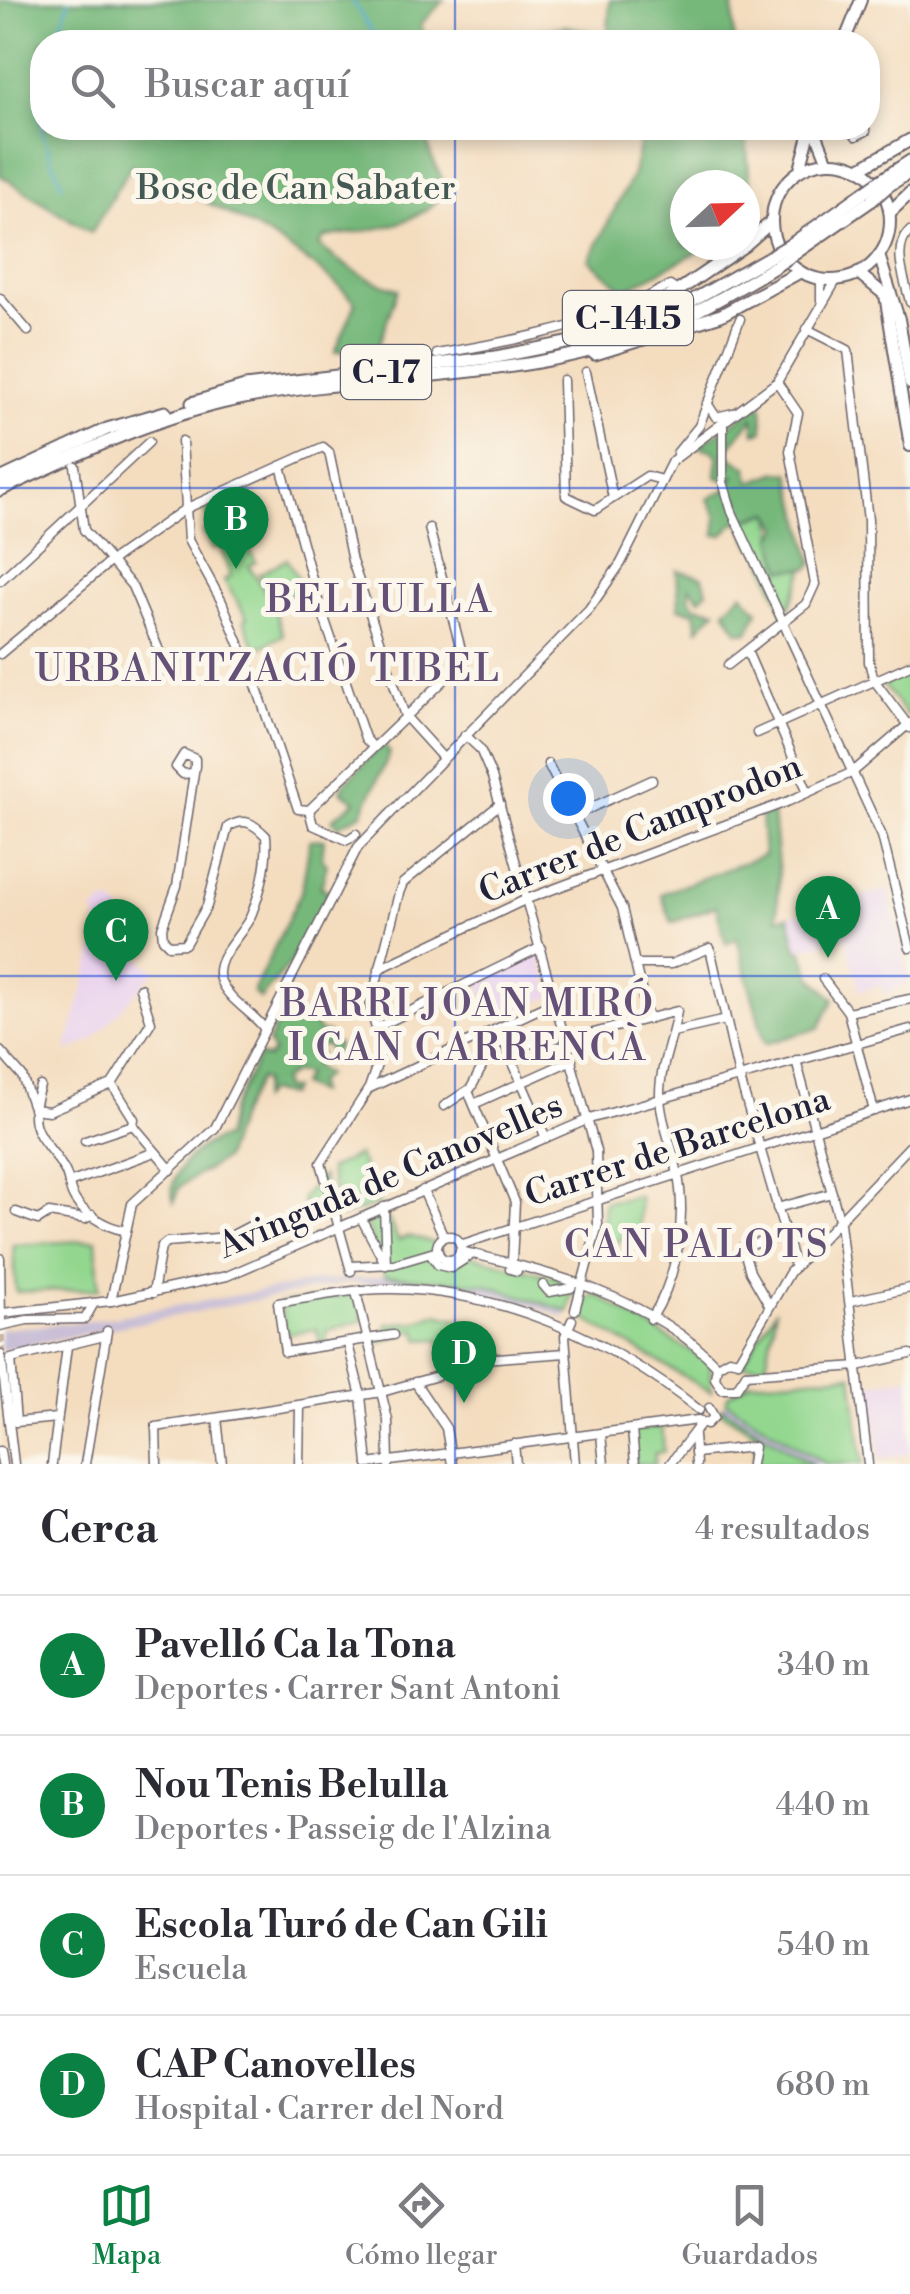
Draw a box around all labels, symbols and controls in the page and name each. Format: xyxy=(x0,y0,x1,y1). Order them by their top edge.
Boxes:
search box xyxy=(30,30,880,140)
icon: search xyxy=(65,58,120,113)
text: Buscar aquí xyxy=(145,62,350,109)
park label: Bosc de Can Sabater xyxy=(135,167,456,210)
north arrow xyxy=(670,170,760,260)
road number: C-1415 xyxy=(563,291,693,345)
road number: C-17 xyxy=(341,345,431,399)
pin: B xyxy=(204,486,268,569)
district label: BELLULLA xyxy=(265,577,494,624)
district label: URBANITZACIÓ TIBEL xyxy=(35,642,501,693)
street label: Carrer de Camprodon xyxy=(473,745,808,914)
your location xyxy=(543,773,594,824)
pin: A xyxy=(796,876,860,958)
pin: C xyxy=(84,898,148,981)
district label: BARRI JOAN MIRÓ I CAN CARRENCÀ xyxy=(279,977,656,1072)
street label: Carrer de Barcelona xyxy=(520,1078,836,1217)
street label: Avinguda de Canovelles xyxy=(211,1084,569,1269)
district label: CAN PALOTS xyxy=(564,1222,830,1269)
pin: D xyxy=(432,1320,496,1403)
text: Cerca xyxy=(40,1503,158,1556)
text: 4 resultados xyxy=(695,1509,870,1549)
text: Pavelló Ca la Tona xyxy=(135,1622,456,1669)
text: A xyxy=(61,1645,84,1685)
text: 340 m xyxy=(777,1645,870,1685)
text: Deportes · Carrer Sant Antoni xyxy=(135,1669,561,1709)
text: Nou Tenis Belulla xyxy=(135,1762,448,1809)
text: B xyxy=(60,1785,85,1825)
text: 440 m xyxy=(775,1785,870,1825)
text: Deportes · Passeig de l'Alzina xyxy=(135,1809,551,1849)
text: Escola Turó de Can Gili xyxy=(135,1902,548,1949)
text: C xyxy=(61,1925,84,1965)
text: 540 m xyxy=(777,1925,870,1965)
text: Escuela xyxy=(135,1949,247,1989)
text: CAP Canovelles xyxy=(135,2042,416,2089)
text: D xyxy=(60,2065,85,2105)
text: 680 m xyxy=(775,2065,870,2105)
text: Hospital · Carrer del Nord xyxy=(135,2089,504,2129)
tab: Mapa xyxy=(92,2178,161,2273)
tab: Cómo llegar xyxy=(345,2178,498,2273)
tab: Guardados xyxy=(681,2178,818,2273)

